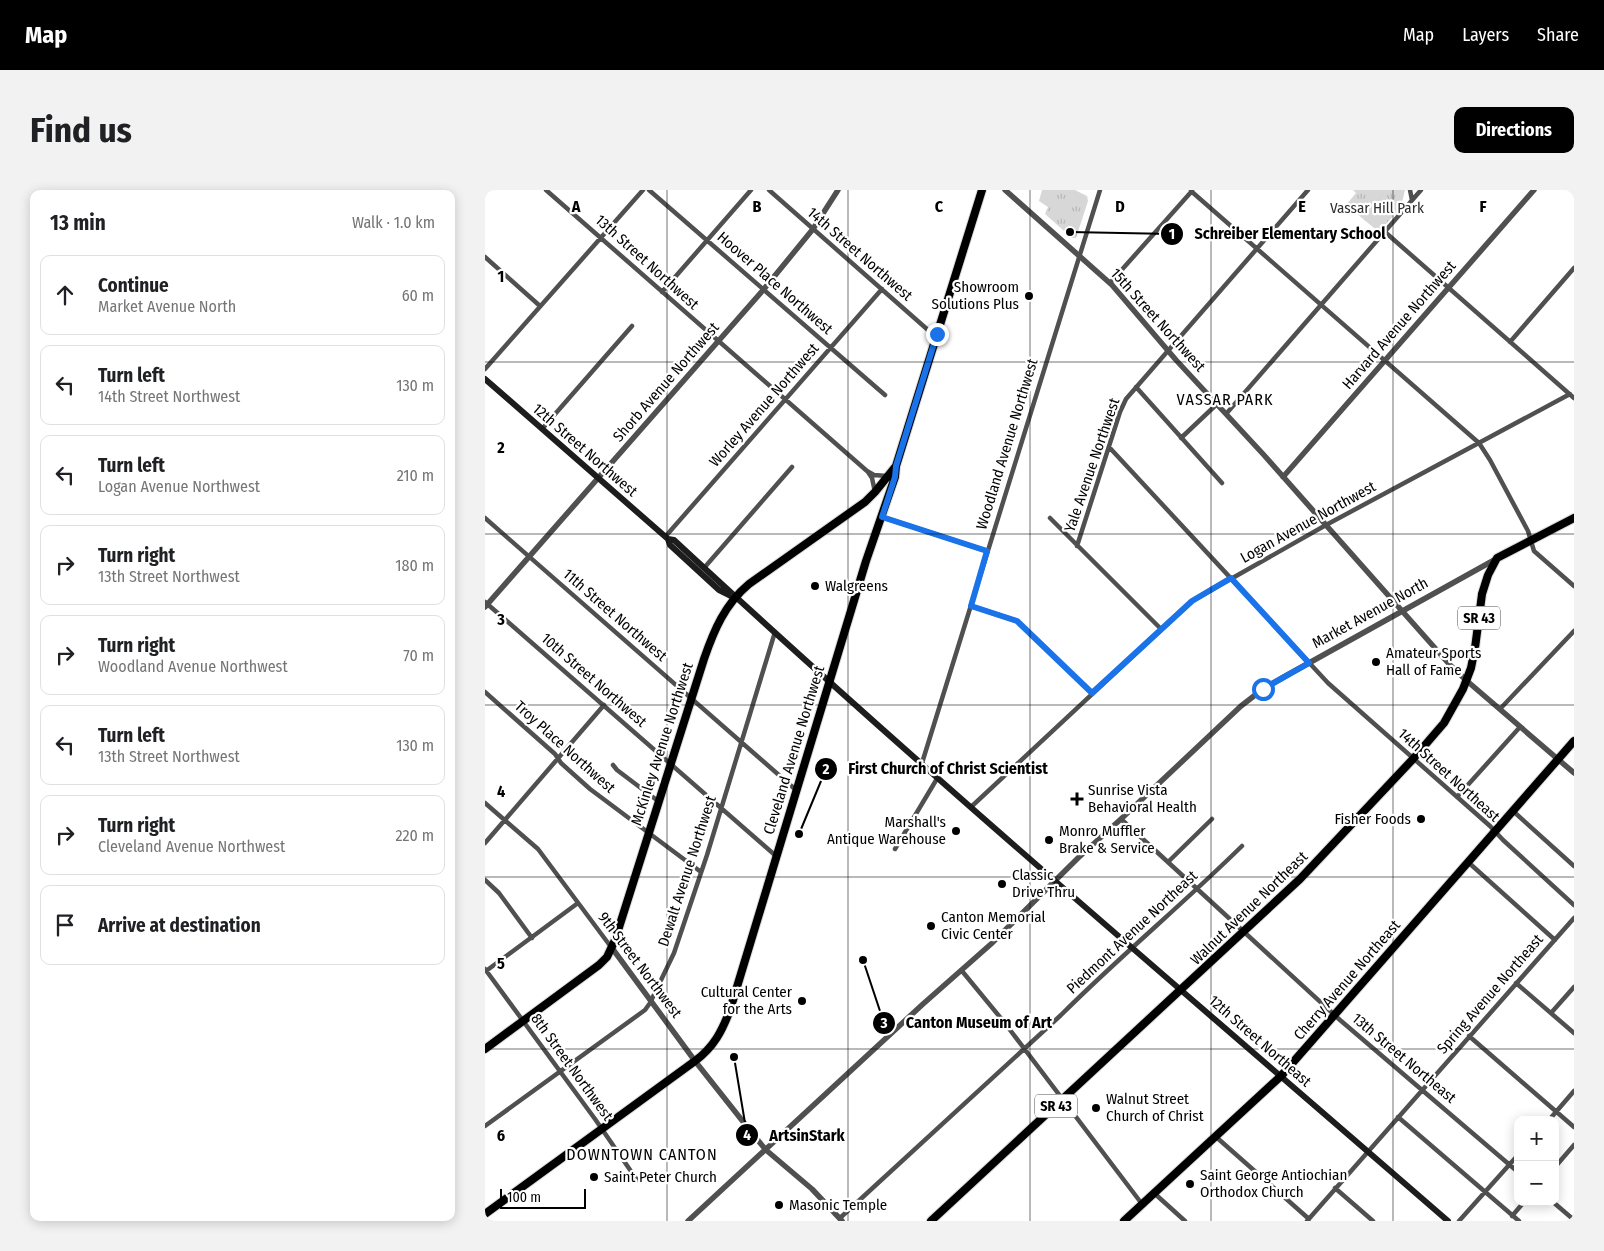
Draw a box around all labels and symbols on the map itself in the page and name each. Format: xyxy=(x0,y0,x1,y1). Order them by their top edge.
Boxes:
text: A xyxy=(571,197,581,216)
text: B xyxy=(753,197,762,216)
text: C xyxy=(935,197,944,216)
text: D xyxy=(1115,197,1125,216)
text: E xyxy=(1298,197,1306,216)
text: F xyxy=(1479,197,1487,216)
park label: Vassar Hill Park xyxy=(1330,199,1424,217)
street label: 14th Street Northwest xyxy=(804,203,916,305)
street label: 13th Street Northwest xyxy=(592,211,702,313)
callout: Schreiber Elementary School xyxy=(1160,218,1396,249)
text: Schreiber Elementary School xyxy=(1194,224,1386,243)
text: 1 xyxy=(1169,225,1175,243)
street label: Hoover Place Northwest xyxy=(714,228,837,338)
street label: Harvard Avenue Northwest xyxy=(1338,257,1460,393)
street label: 15th Street Northwest xyxy=(1107,265,1209,375)
text: 1 xyxy=(498,267,504,286)
place label: Showroom Solutions Plus xyxy=(932,278,1019,313)
marker: Showroom Solutions Plus xyxy=(1023,290,1035,302)
street label: Shorb Avenue Northwest xyxy=(609,319,723,445)
route end xyxy=(926,323,949,346)
street label: Worley Avenue Northwest xyxy=(705,339,823,470)
street label: Woodland Avenue Northwest xyxy=(972,356,1042,532)
district label: VASSAR PARK xyxy=(1177,390,1273,409)
street label: Yale Avenue Northwest xyxy=(1061,396,1123,534)
street label: 12th Street Northwest xyxy=(529,400,641,500)
text: 2 xyxy=(496,438,505,457)
street label: Logan Avenue Northwest xyxy=(1237,477,1379,567)
street label: 11th Street Northwest xyxy=(559,565,671,665)
street label: Market Avenue North xyxy=(1309,574,1431,652)
place label: Walgreens xyxy=(825,577,888,595)
marker: Walgreens xyxy=(809,580,821,592)
road number: SR 43 xyxy=(1458,606,1500,629)
text: 3 xyxy=(496,610,505,629)
street label: 10th Street Northwest xyxy=(538,629,651,731)
place label: Amateur Sports Hall of Fame xyxy=(1386,644,1481,679)
marker: Amateur Sports Hall of Fame xyxy=(1370,656,1382,668)
street label: McKinley Avenue Northwest xyxy=(627,660,697,828)
street label: Cleveland Avenue Northwest xyxy=(760,663,828,837)
route start xyxy=(1252,678,1275,701)
street label: Troy Place Northwest xyxy=(511,697,619,797)
street label: 14th Street Northeast xyxy=(1394,725,1504,825)
callout: First Church of Christ Scientist xyxy=(813,753,1058,784)
text: First Church of Christ Scientist xyxy=(848,759,1048,778)
text: 2 xyxy=(822,760,830,778)
place label: Sunrise Vista Behavioral Health xyxy=(1088,781,1197,816)
text: 4 xyxy=(497,782,505,801)
marker: Sunrise Vista Behavioral Health xyxy=(1070,792,1084,806)
street label: Dewalt Avenue Northwest xyxy=(654,793,720,949)
place label: Fisher Foods xyxy=(1334,810,1411,828)
place label: Marshall's Antique Warehouse xyxy=(827,813,946,848)
marker: Fisher Foods xyxy=(1415,813,1427,825)
place label: Monro Muffler Brake & Service xyxy=(1059,822,1155,857)
marker: Marshall's Antique Warehouse xyxy=(950,825,962,837)
marker: Monro Muffler Brake & Service xyxy=(1043,834,1055,846)
street label: Walnut Avenue Northeast xyxy=(1187,847,1311,969)
place label: Classic Drive Thru xyxy=(1012,866,1075,901)
street label: Piedmont Avenue Northeast xyxy=(1063,867,1201,997)
marker: Classic Drive Thru xyxy=(996,878,1008,890)
place label: Canton Memorial Civic Center xyxy=(941,908,1045,943)
street label: 9th Street Northwest xyxy=(594,909,686,1021)
street label: Cherry Avenue Northeast xyxy=(1290,916,1404,1044)
marker: Canton Memorial Civic Center xyxy=(925,920,937,932)
street label: Spring Avenue Northeast xyxy=(1433,931,1547,1057)
text: 5 xyxy=(497,954,505,973)
place label: Cultural Center for the Arts xyxy=(701,983,793,1018)
street label: 12th Street Northeast xyxy=(1205,992,1315,1091)
marker: Cultural Center for the Arts xyxy=(796,995,808,1007)
callout: Canton Museum of Art xyxy=(871,1007,1062,1038)
street label: 13th Street Northeast xyxy=(1348,1009,1460,1107)
street label: 8th Street Northwest xyxy=(527,1010,617,1124)
text: Canton Museum of Art xyxy=(906,1013,1052,1032)
text: 3 xyxy=(879,1014,888,1032)
place label: Walnut Street Church of Christ xyxy=(1106,1090,1204,1125)
road number: SR 43 xyxy=(1035,1094,1077,1118)
marker: Walnut Street Church of Christ xyxy=(1090,1102,1102,1114)
callout: ArtsinStark xyxy=(734,1120,855,1151)
text: 6 xyxy=(497,1126,505,1145)
text: 4 xyxy=(743,1126,751,1144)
text: ArtsinStark xyxy=(768,1126,846,1145)
district label: DOWNTOWN CANTON xyxy=(566,1145,718,1164)
place label: Saint George Antiochian Orthodox Church xyxy=(1200,1166,1347,1201)
place label: Saint Peter Church xyxy=(604,1168,717,1186)
marker: Saint Peter Church xyxy=(588,1171,600,1183)
marker: Saint George Antiochian Orthodox Church xyxy=(1184,1178,1196,1190)
scale bar xyxy=(500,1186,586,1209)
place label: Masonic Temple xyxy=(789,1196,887,1214)
marker: Masonic Temple xyxy=(773,1199,785,1211)

